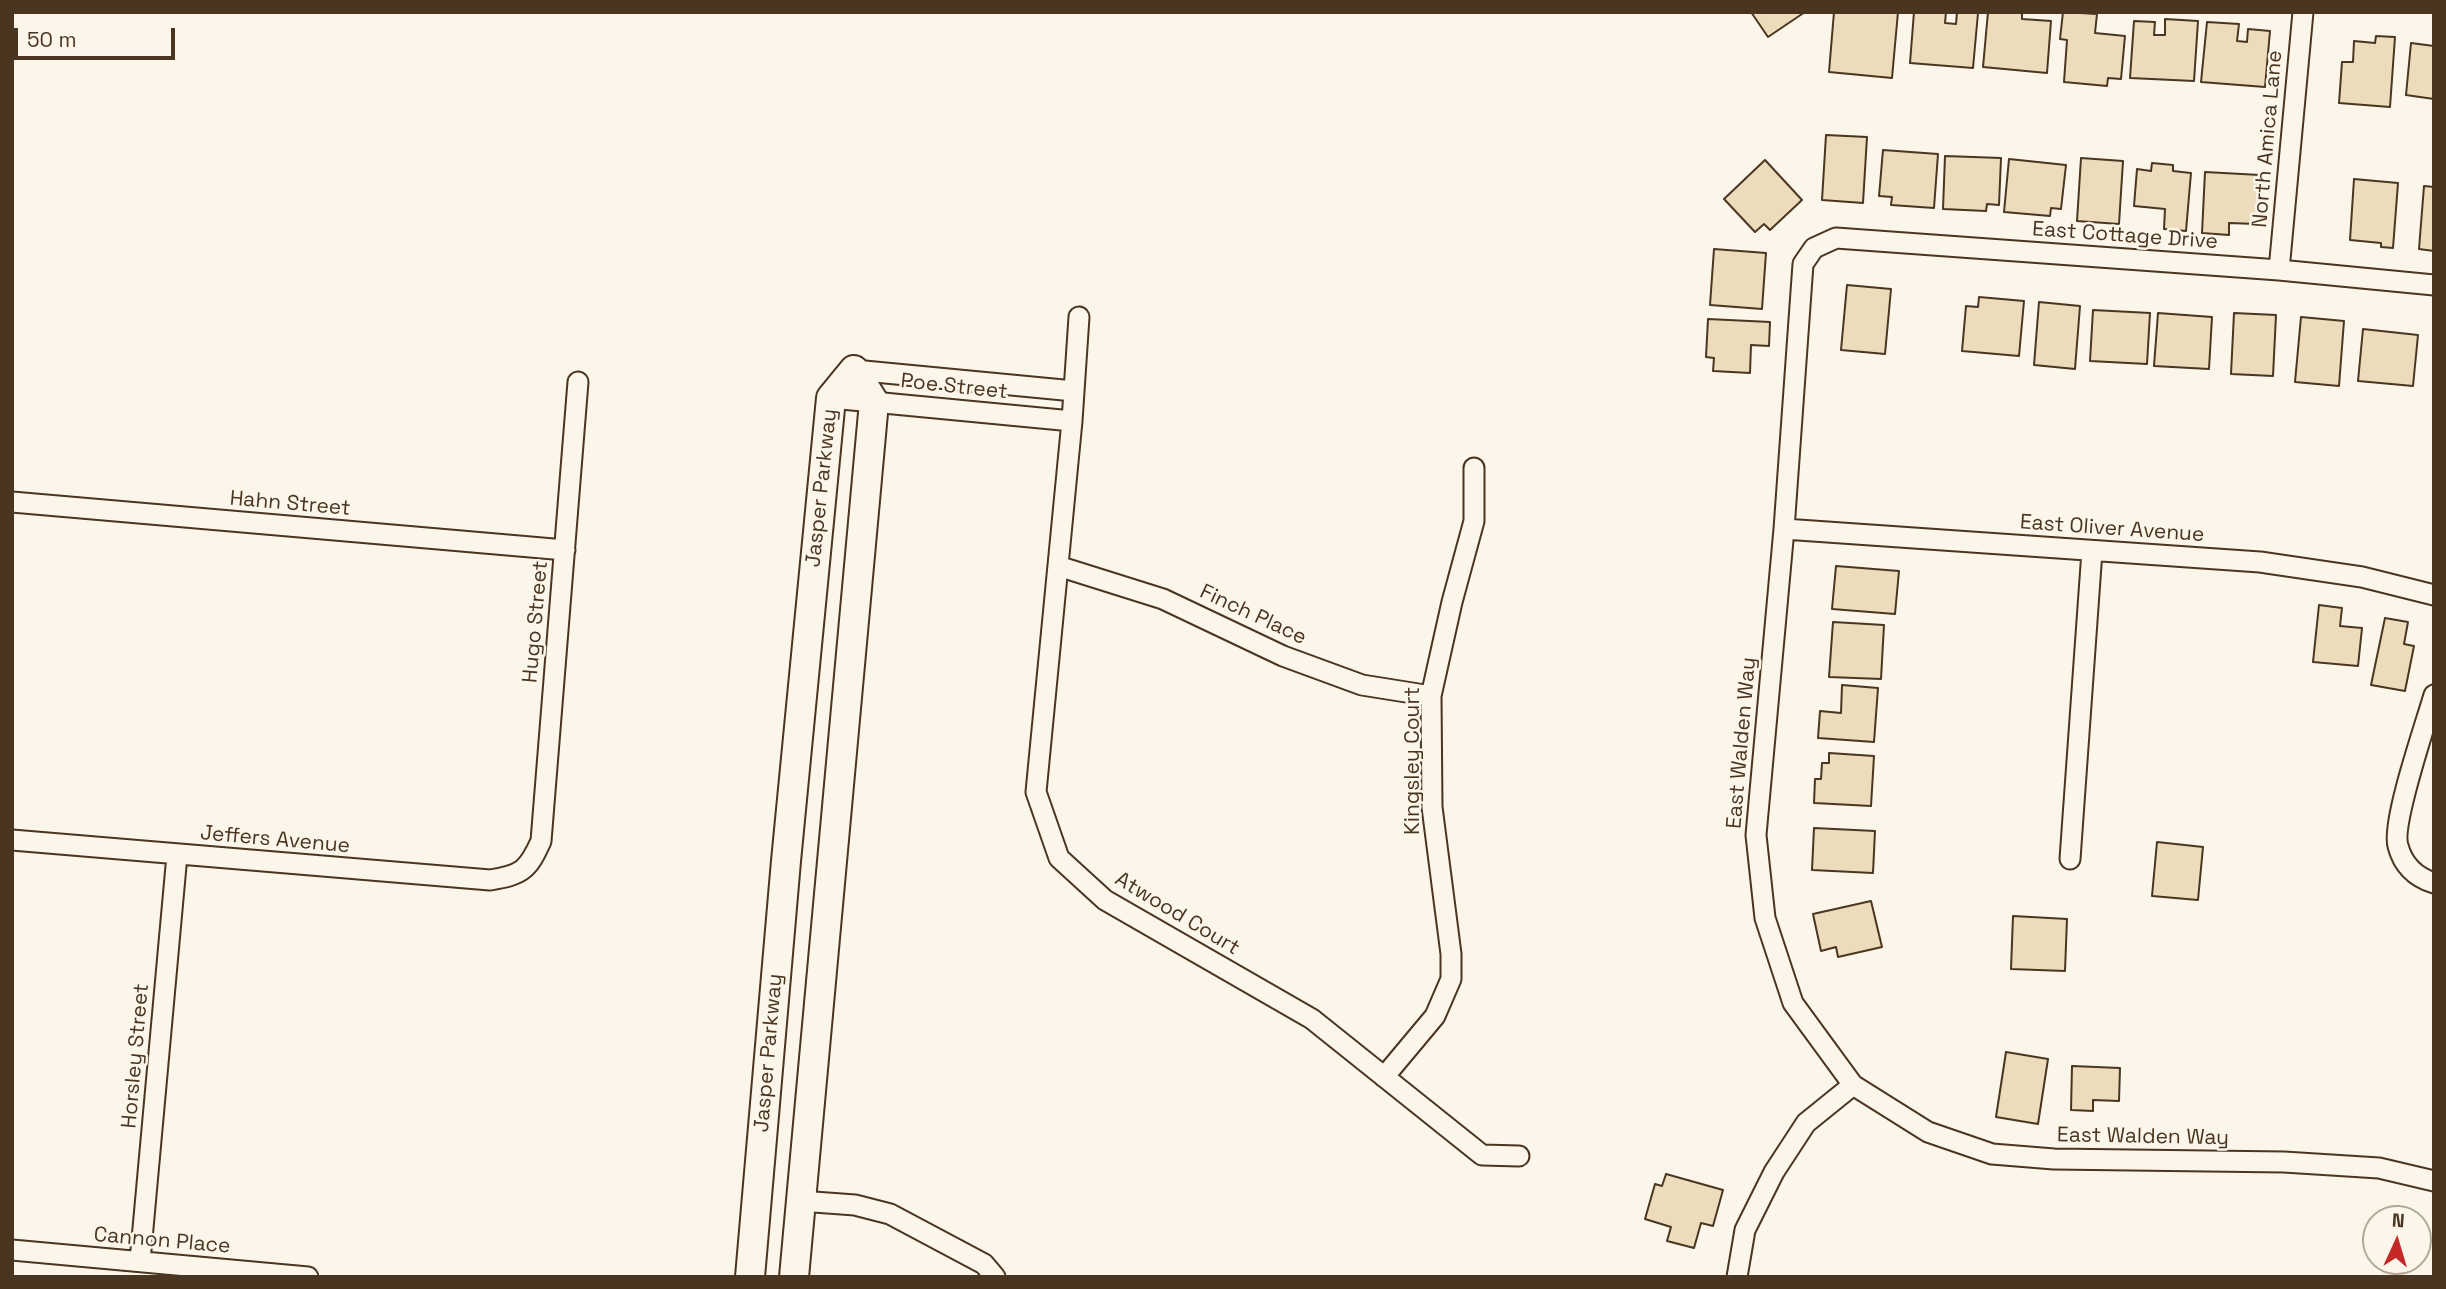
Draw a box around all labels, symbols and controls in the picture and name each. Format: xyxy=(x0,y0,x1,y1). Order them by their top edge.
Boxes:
scale bar xyxy=(18,14,178,58)
text: 50 m xyxy=(27,26,77,53)
street label: North Amica Lane xyxy=(2248,49,2288,229)
street label: East Cottage Drive xyxy=(2031,217,2219,255)
street label: Poe Street xyxy=(899,369,1009,405)
street label: Jasper Parkway xyxy=(801,407,843,569)
street label: Hahn Street xyxy=(229,486,351,522)
street label: East Oliver Avenue xyxy=(2019,510,2205,548)
street label: Hugo Street xyxy=(518,560,554,684)
street label: Finch Place xyxy=(1196,579,1310,651)
street label: East Walden Way xyxy=(1722,656,1762,830)
street label: Kingsley Court xyxy=(1400,687,1426,835)
street label: Jeffers Avenue xyxy=(199,821,351,859)
street label: Atwood Court xyxy=(1110,867,1244,961)
street label: Jasper Parkway xyxy=(750,973,788,1133)
street label: Horsley Street xyxy=(117,982,155,1130)
street label: East Walden Way xyxy=(2057,1123,2229,1151)
north arrow xyxy=(2362,1205,2432,1275)
text: N xyxy=(2391,1208,2406,1233)
street label: Cannon Place xyxy=(93,1222,231,1260)

